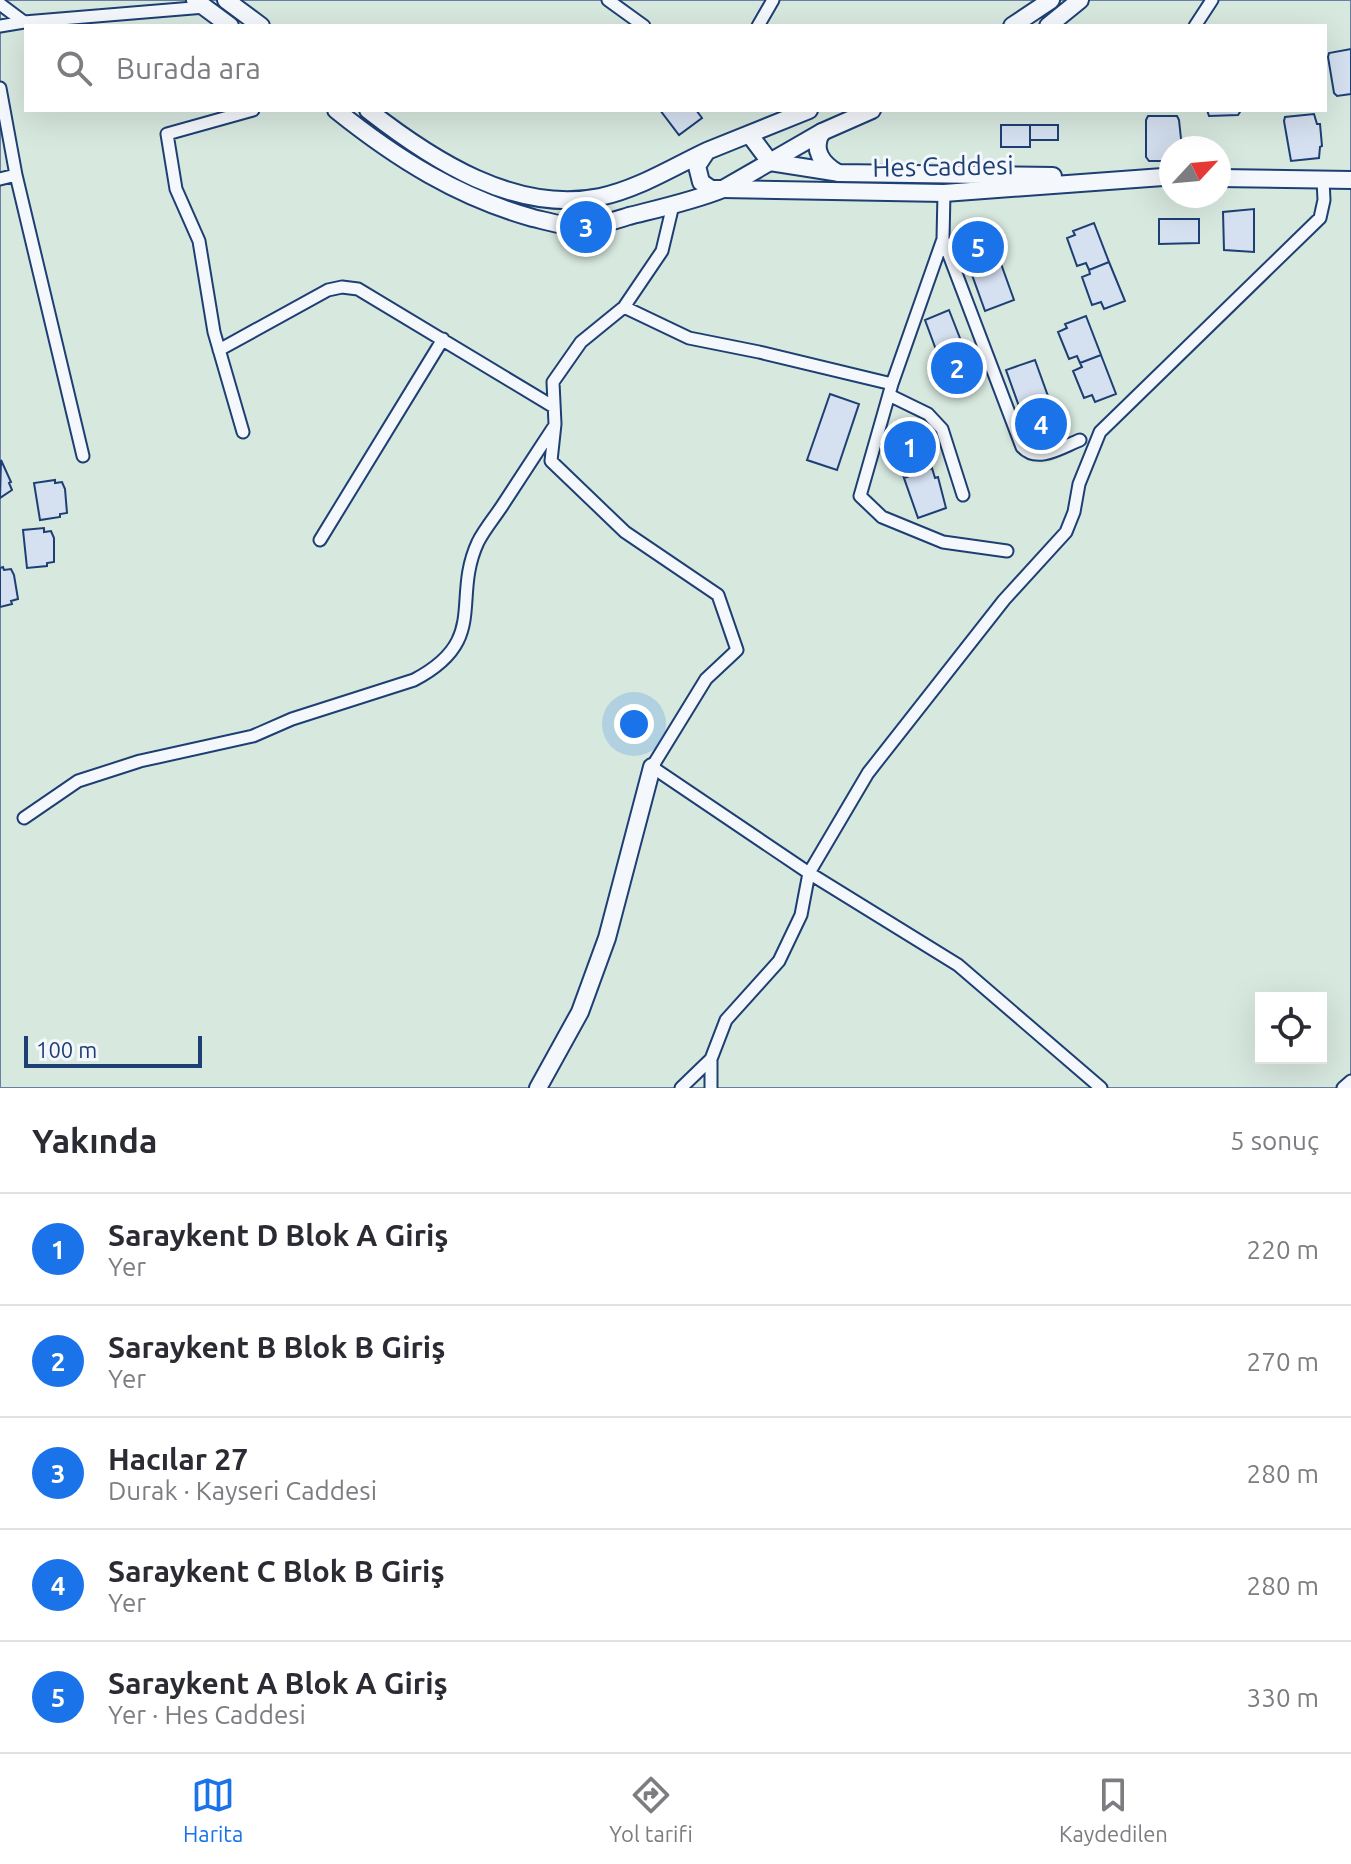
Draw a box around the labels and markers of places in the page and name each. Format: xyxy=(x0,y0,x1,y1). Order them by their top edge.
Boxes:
pin: 3 xyxy=(560,197,612,257)
pin: 5 xyxy=(952,217,1004,277)
pin: 2 xyxy=(931,338,983,398)
pin: 4 xyxy=(1015,394,1067,454)
pin: 1 xyxy=(884,417,936,477)

